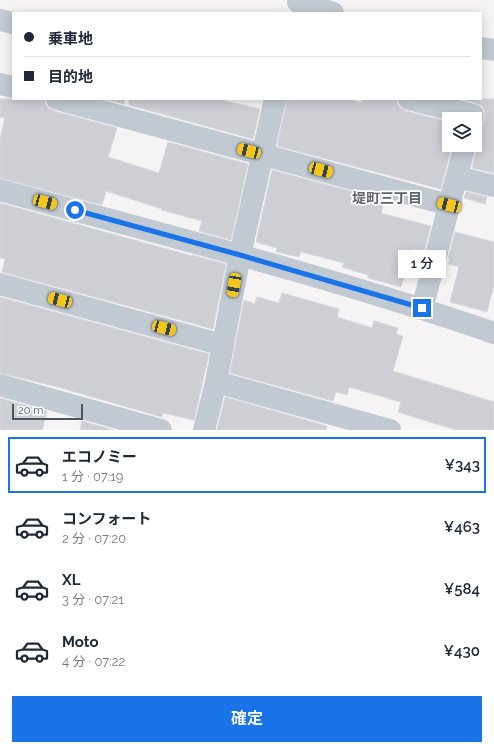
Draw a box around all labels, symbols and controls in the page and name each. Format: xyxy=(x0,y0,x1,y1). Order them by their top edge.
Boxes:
text: 乗車地 xyxy=(48,30,93,48)
text: 目的地 xyxy=(48,68,93,86)
map controls xyxy=(442,112,482,152)
button: layers xyxy=(442,112,482,152)
car xyxy=(236,142,262,160)
car xyxy=(308,161,334,179)
district label: 堤町三丁目 xyxy=(352,190,422,206)
car xyxy=(32,193,58,211)
car xyxy=(436,196,462,214)
route start xyxy=(66,201,84,219)
callout: 1 分 xyxy=(398,250,446,278)
text: 1 分 xyxy=(411,256,433,271)
car xyxy=(226,272,242,298)
car xyxy=(47,291,73,309)
route end xyxy=(413,299,431,317)
car xyxy=(151,319,177,337)
scale bar xyxy=(12,402,83,421)
text: 20 m xyxy=(18,404,43,417)
icon: car xyxy=(14,447,50,483)
text: エコノミー xyxy=(62,448,137,466)
text: ¥343 xyxy=(445,456,480,474)
text: 1 分 · 07:19 xyxy=(62,469,123,484)
icon: car xyxy=(14,509,50,545)
text: コンフォート xyxy=(62,510,152,528)
text: ¥463 xyxy=(444,518,480,536)
text: 2 分 · 07:20 xyxy=(62,531,126,546)
icon: car xyxy=(14,571,50,607)
text: XL xyxy=(62,571,80,589)
text: ¥584 xyxy=(444,580,480,598)
text: 3 分 · 07:21 xyxy=(62,592,124,607)
icon: car xyxy=(14,633,50,669)
text: Moto xyxy=(62,633,99,651)
text: ¥430 xyxy=(444,642,480,660)
text: 4 分 · 07:22 xyxy=(62,654,125,669)
button: 確定 xyxy=(12,696,482,742)

